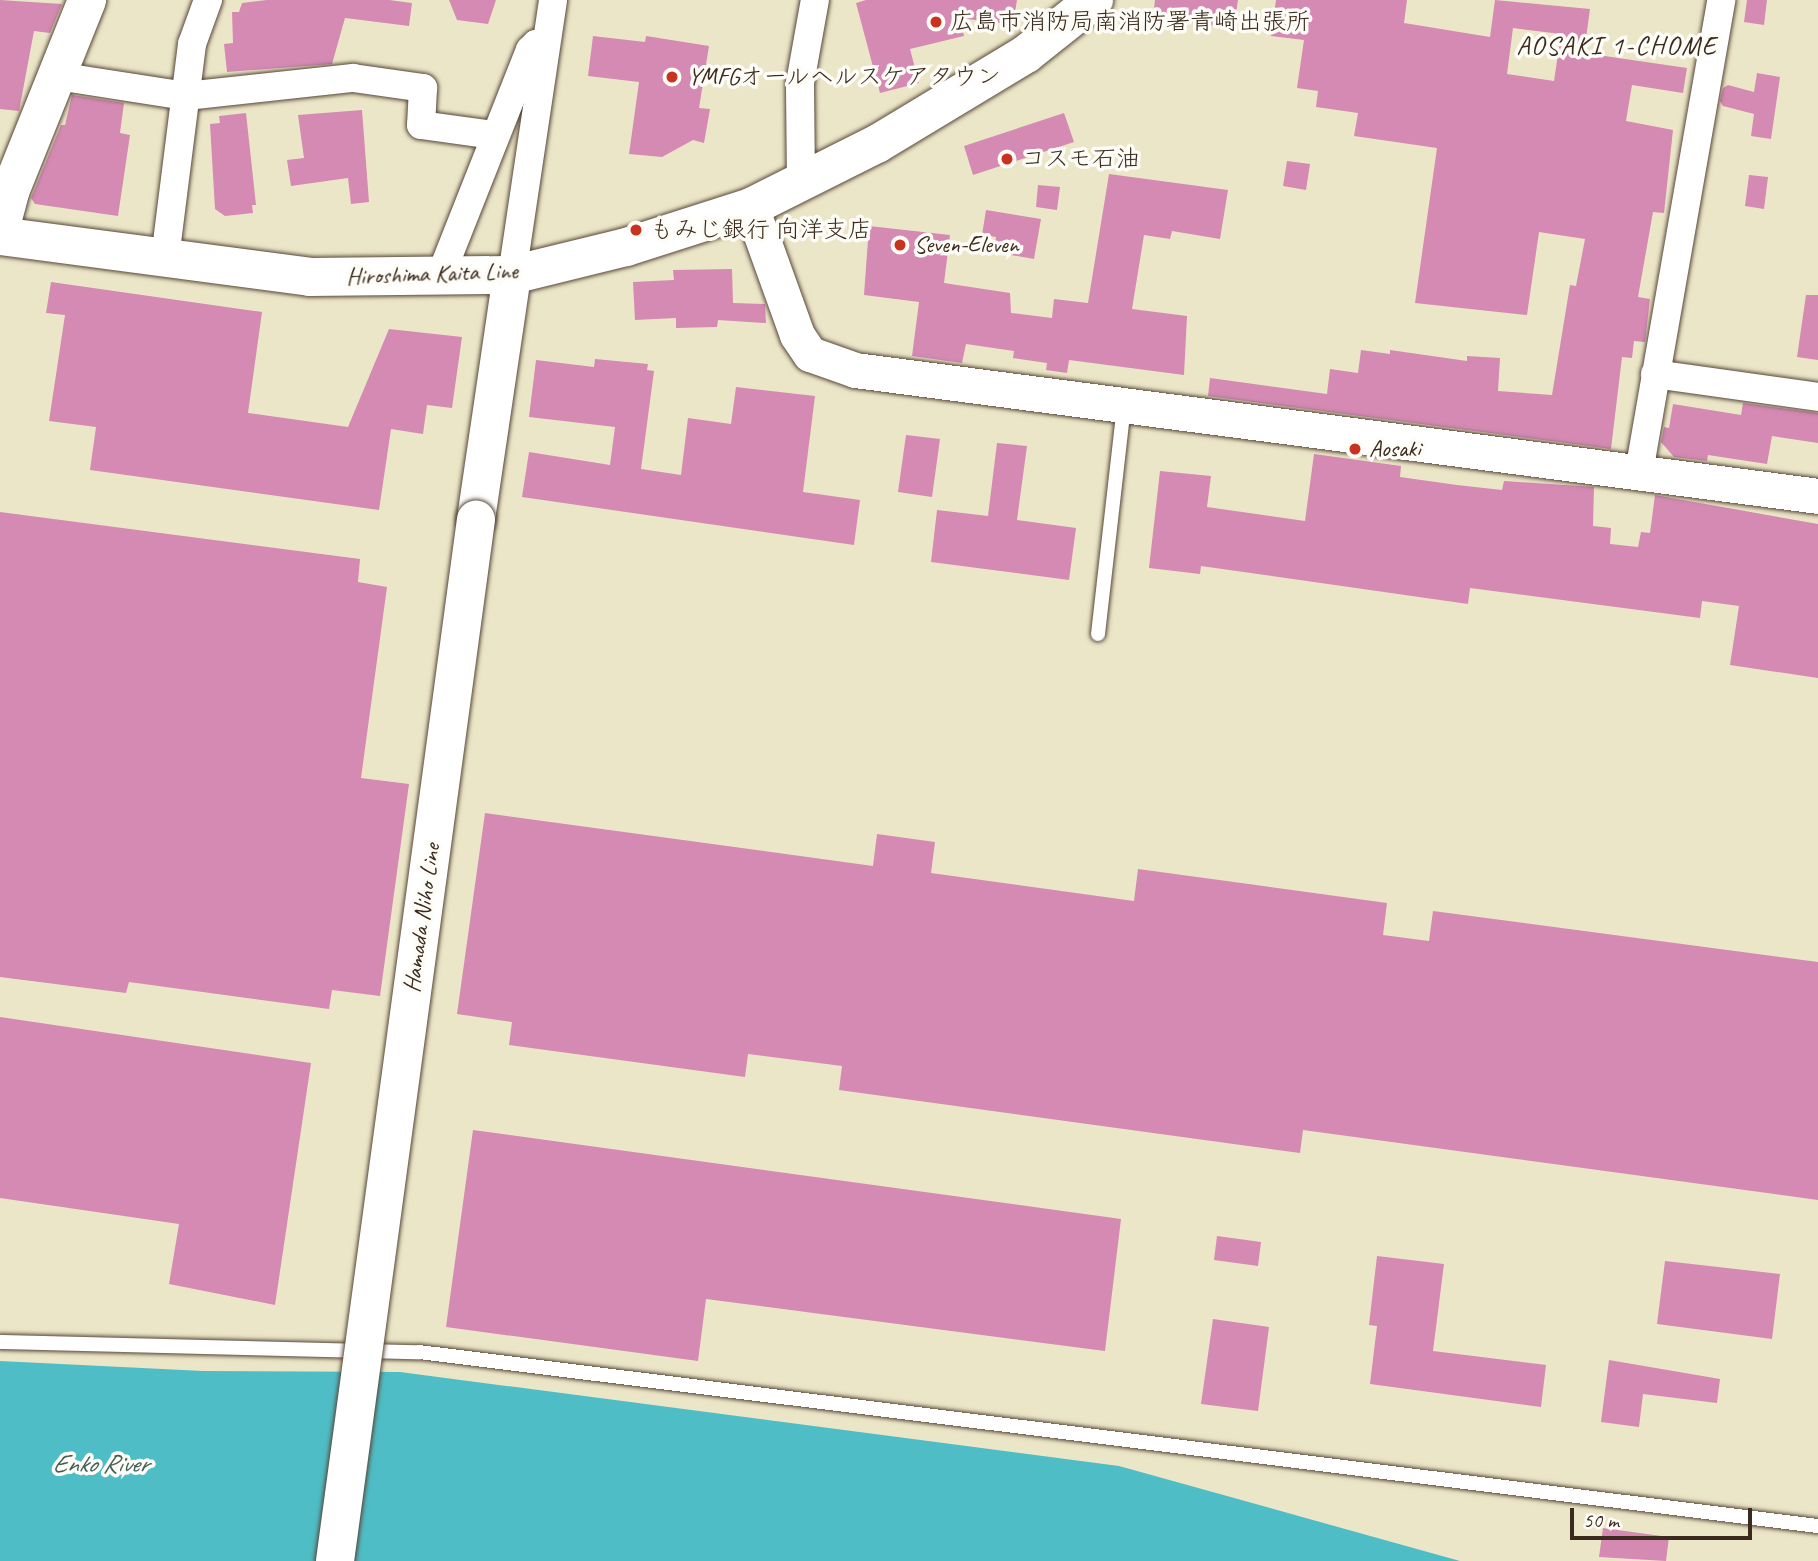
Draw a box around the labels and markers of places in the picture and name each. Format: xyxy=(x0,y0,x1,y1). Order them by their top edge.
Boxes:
place label: 広島市消防局南消防署青崎出張所 xyxy=(950,8,1310,36)
marker: 広島市消防局南消防署青崎出張所 xyxy=(928,14,944,30)
place label: YMFGオールヘルスケアタウン xyxy=(688,63,1003,91)
marker: YMFGオールヘルスケアタウン xyxy=(662,67,682,87)
place label: コスモ石油 xyxy=(1021,145,1141,173)
marker: コスモ石油 xyxy=(999,151,1015,167)
place label: もみじ銀行 向洋支店 xyxy=(650,216,872,244)
marker: もみじ銀行 向洋支店 xyxy=(628,222,644,238)
place label: Seven-Eleven xyxy=(914,231,1018,259)
marker: Seven-Eleven xyxy=(892,237,908,253)
place label: Aosaki xyxy=(1369,435,1421,463)
marker: Aosaki xyxy=(1347,441,1363,457)

